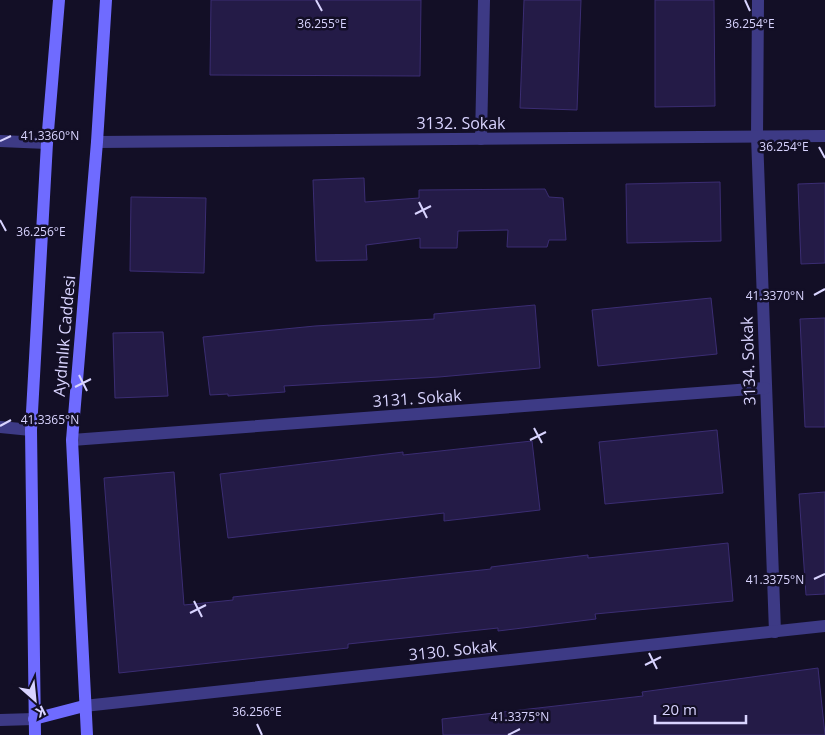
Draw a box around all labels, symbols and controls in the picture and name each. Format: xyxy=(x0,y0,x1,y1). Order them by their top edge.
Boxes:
text: 36.255°E xyxy=(297,15,347,32)
text: 36.254°E xyxy=(725,15,775,32)
street label: 3132. Sokak xyxy=(416,112,506,134)
text: 41.3360°N xyxy=(21,127,79,144)
text: 36.254°E xyxy=(759,138,809,155)
text: 36.256°E xyxy=(16,223,66,240)
street label: Aydınlık Caddesi xyxy=(48,274,80,398)
text: 41.3370°N xyxy=(746,287,804,304)
street label: 3134. Sokak xyxy=(735,316,761,406)
street label: 3131. Sokak xyxy=(372,384,463,412)
text: 41.3365°N xyxy=(21,411,79,428)
text: 41.3375°N xyxy=(746,571,804,588)
street label: 3130. Sokak xyxy=(408,634,499,666)
north arrow xyxy=(10,675,60,725)
scale bar xyxy=(655,692,746,724)
text: 20 m xyxy=(662,699,697,719)
text: K xyxy=(32,701,50,723)
text: 36.256°E xyxy=(232,703,282,720)
text: 41.3375°N xyxy=(491,708,549,725)

